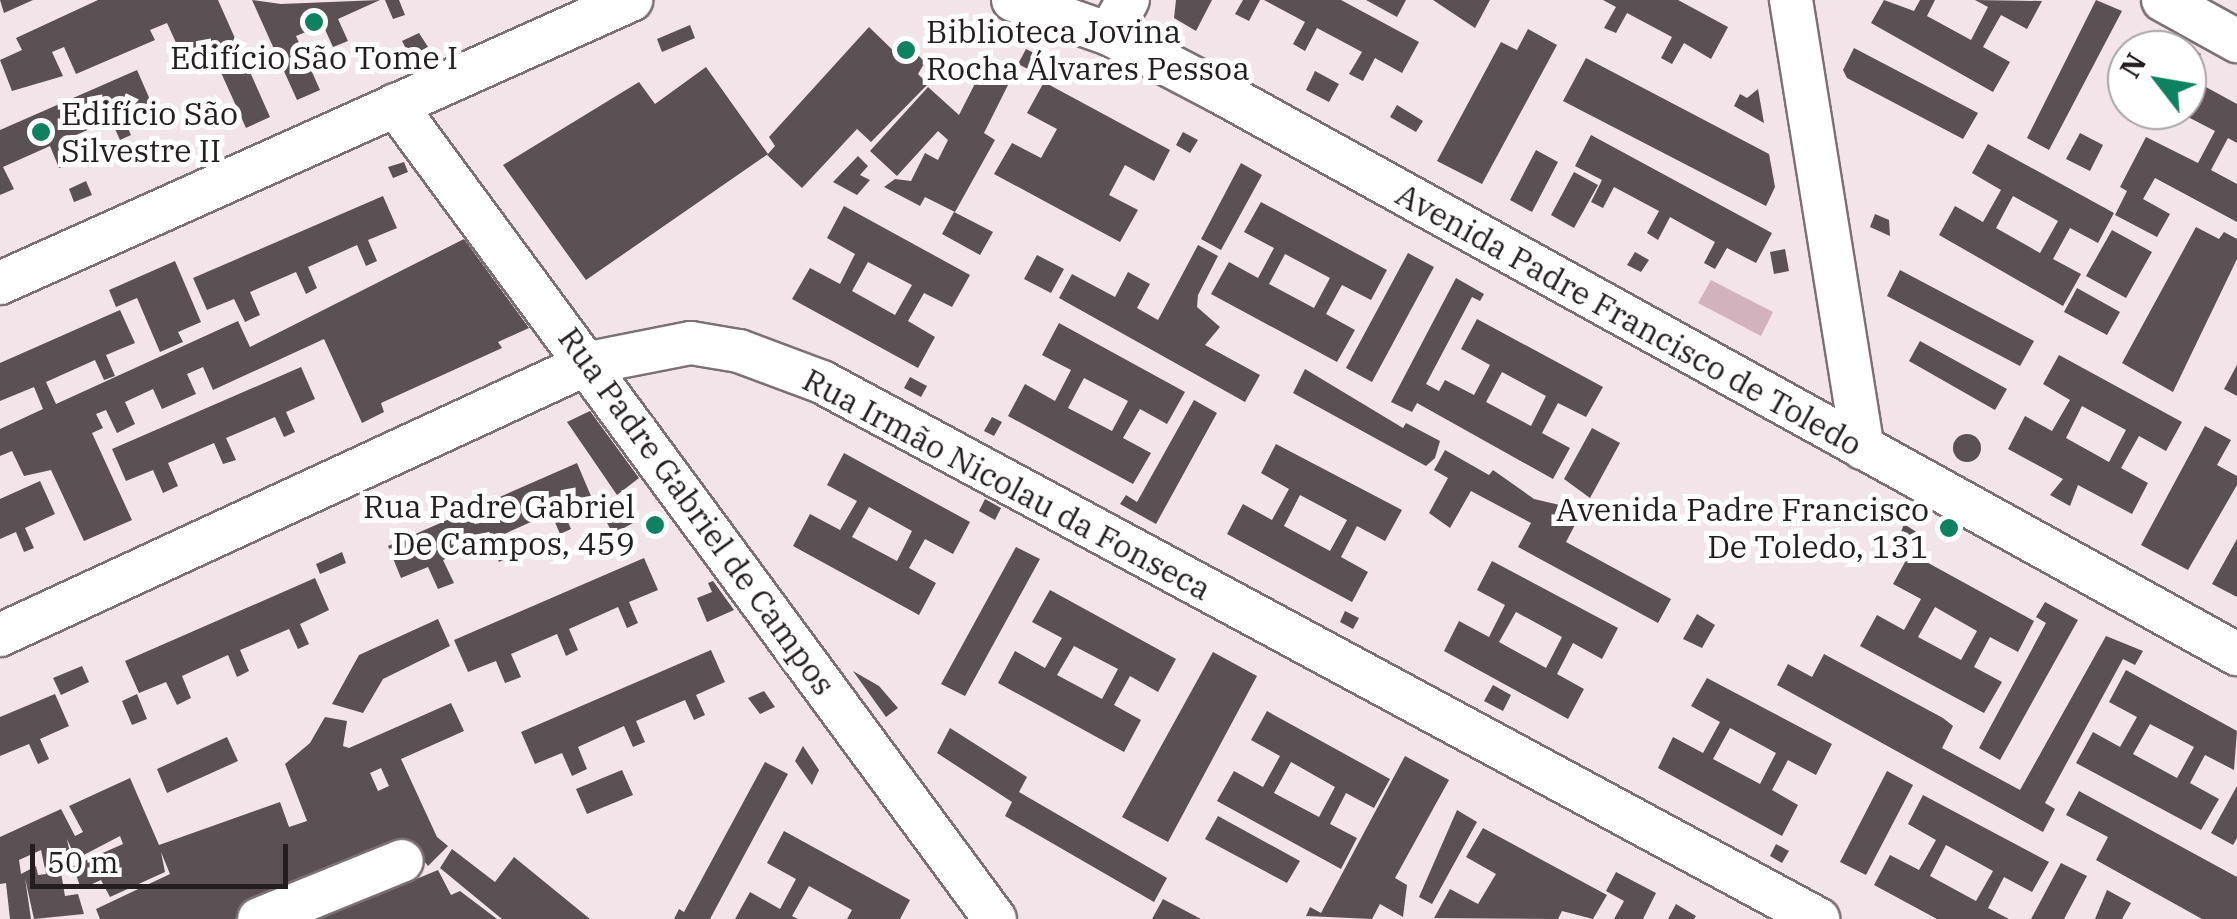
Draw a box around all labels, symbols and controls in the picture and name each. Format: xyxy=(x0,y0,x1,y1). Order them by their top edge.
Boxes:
marker: Edifício São Tome I xyxy=(303,11,325,33)
place label: Biblioteca Jovina Rocha Álvares Pessoa xyxy=(926,13,1250,88)
north arrow xyxy=(2107,30,2207,130)
place label: Edifício São Tome I xyxy=(170,38,458,76)
marker: Biblioteca Jovina Rocha Álvares Pessoa xyxy=(895,39,917,61)
text: N xyxy=(2111,46,2154,84)
place label: Edifício São Silvestre II xyxy=(61,95,238,170)
marker: Edifício São Silvestre II xyxy=(30,121,52,143)
street label: Avenida Padre Francisco de Toledo xyxy=(1389,175,1869,463)
street label: Rua Padre Gabriel de Campos xyxy=(551,320,843,702)
street label: Rua Irmão Nicolau da Fonseca xyxy=(797,360,1217,608)
place label: Rua Padre Gabriel De Campos, 459 xyxy=(363,488,635,563)
place label: Avenida Padre Francisco De Toledo, 131 xyxy=(1556,491,1929,566)
marker: Rua Padre Gabriel De Campos, 459 xyxy=(644,514,666,536)
marker: Avenida Padre Francisco De Toledo, 131 xyxy=(1938,517,1960,539)
scale bar xyxy=(35,824,292,886)
text: 50 m xyxy=(47,842,119,881)

